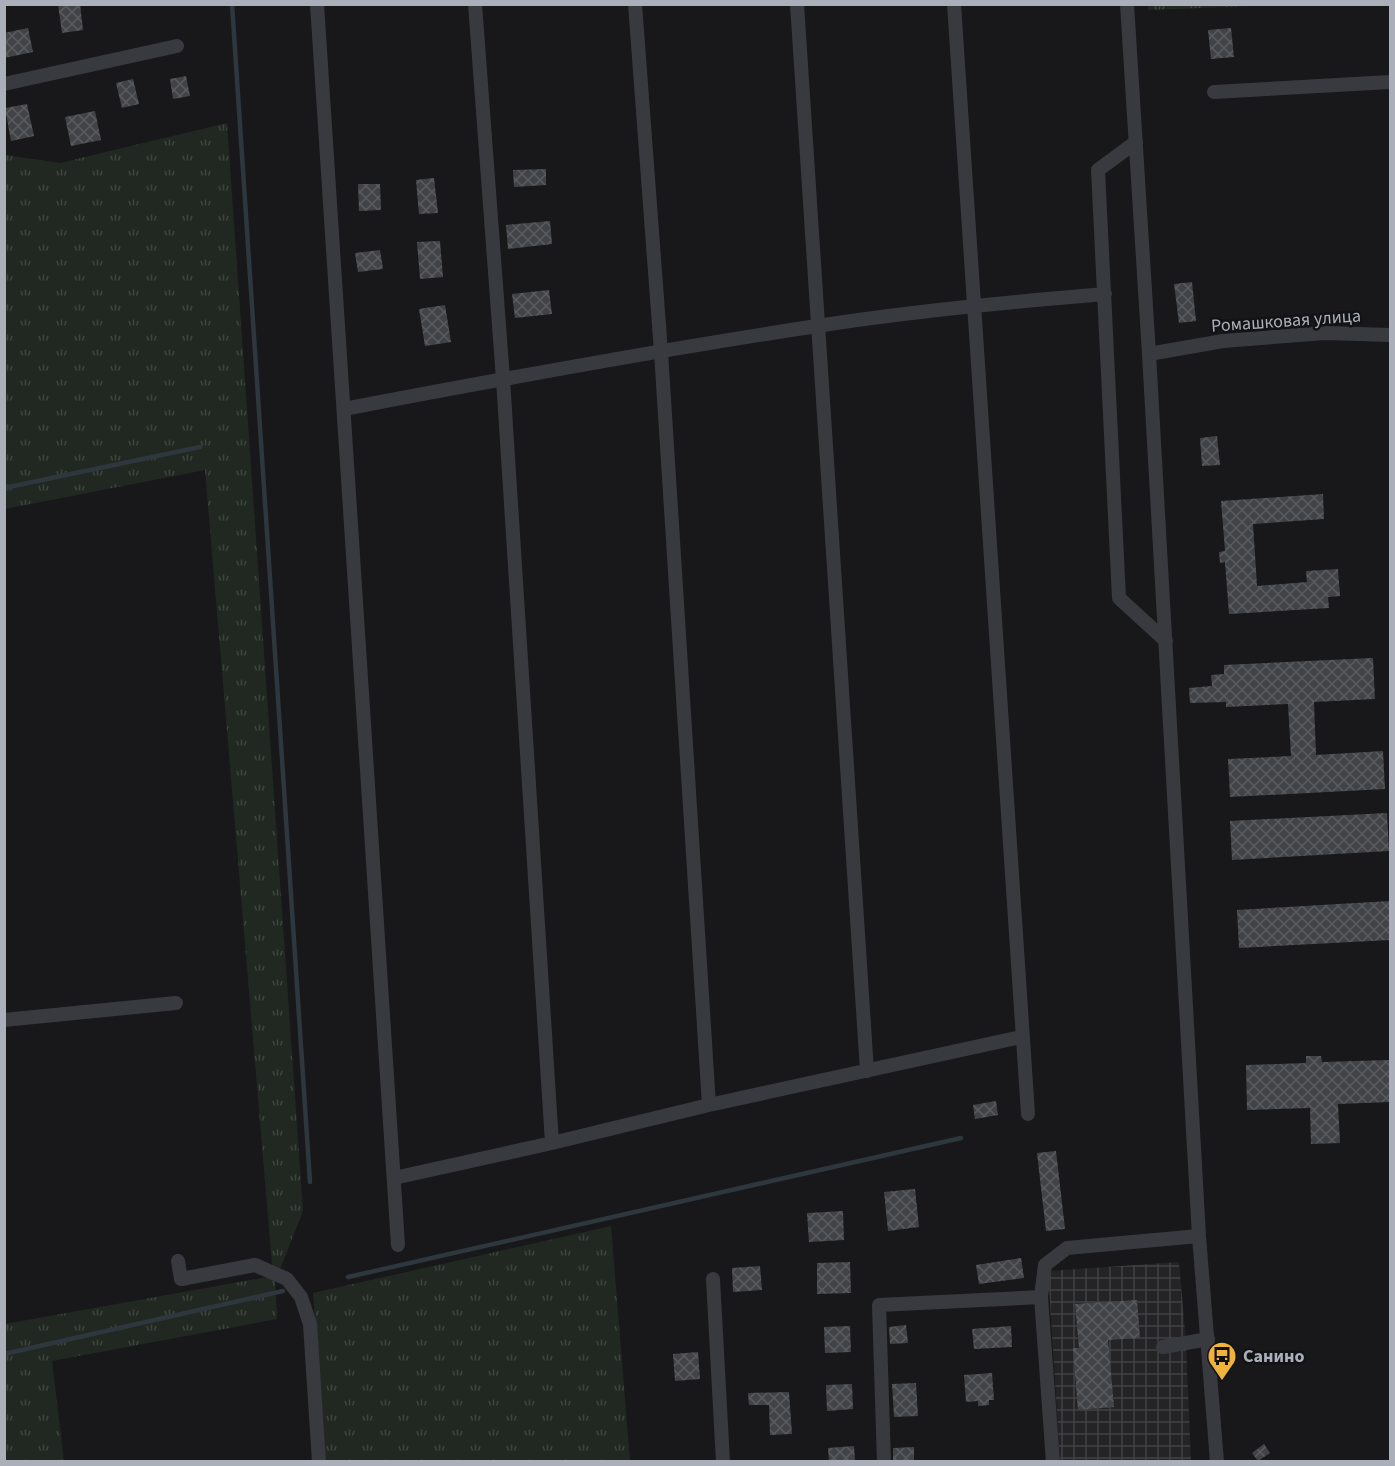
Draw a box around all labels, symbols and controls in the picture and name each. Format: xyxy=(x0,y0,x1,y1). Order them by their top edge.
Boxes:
street label: Ромашковая улица xyxy=(1210,303,1362,339)
bus stop icon: Санино xyxy=(1206,1340,1238,1382)
place label: Санино xyxy=(1243,1344,1304,1369)

